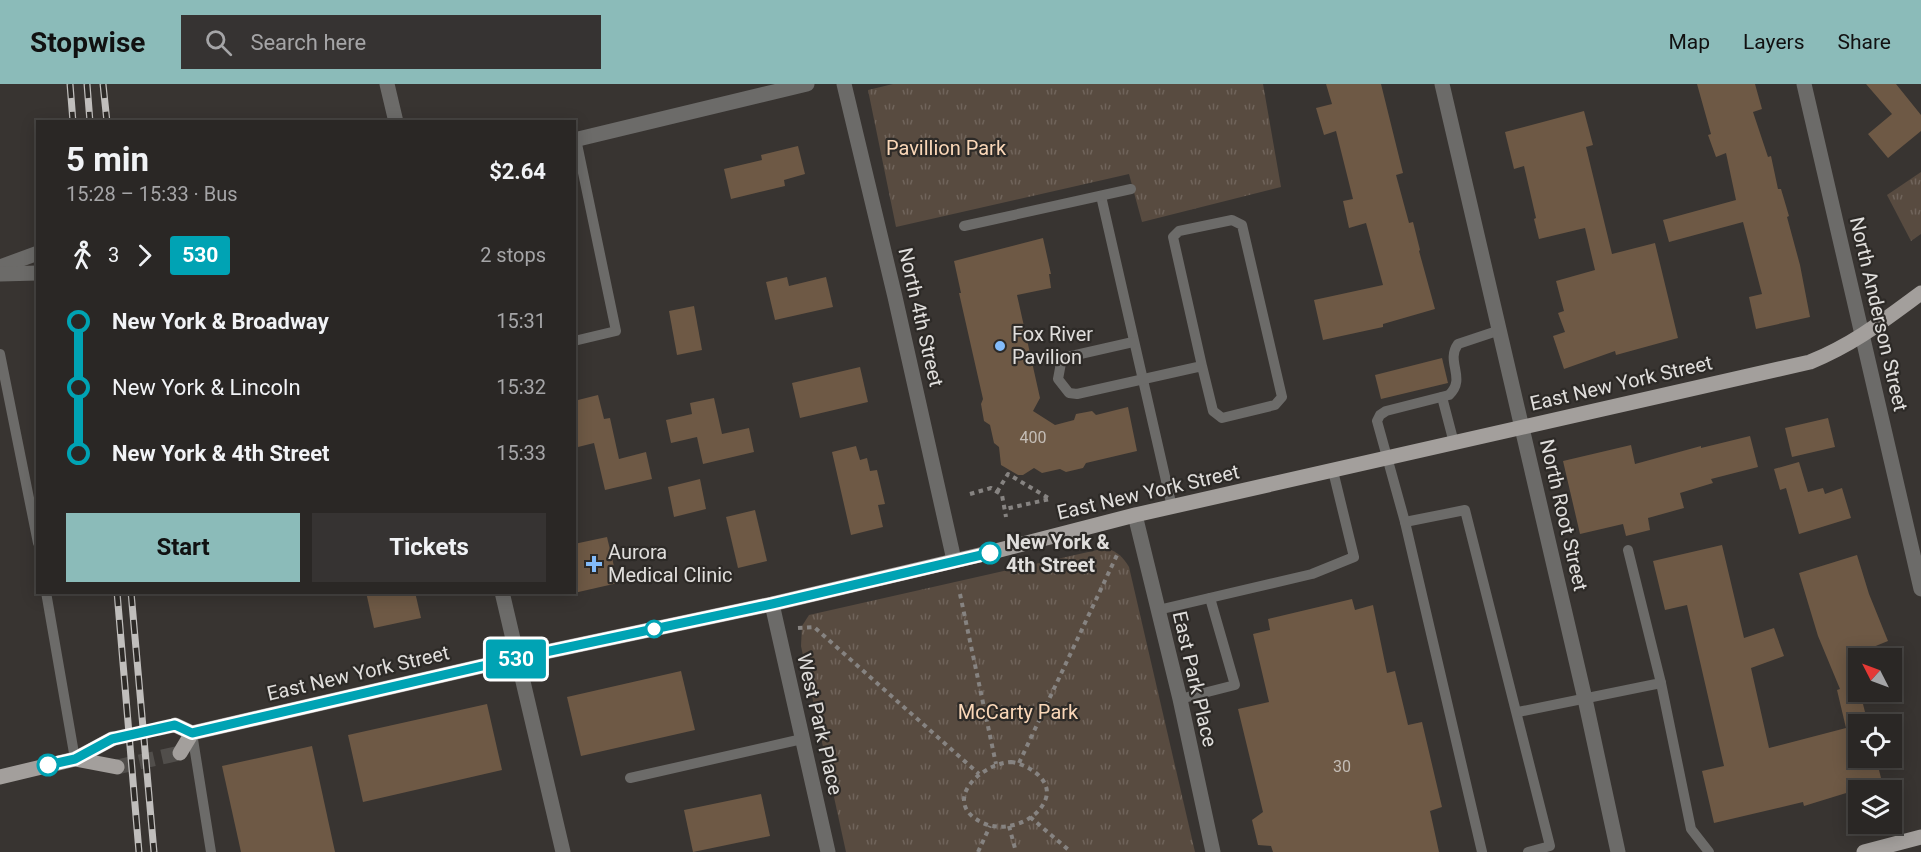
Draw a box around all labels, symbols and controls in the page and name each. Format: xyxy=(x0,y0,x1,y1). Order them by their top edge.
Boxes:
search box xyxy=(181,15,601,69)
text: Stopwise xyxy=(30,26,145,59)
icon: search xyxy=(202,26,235,59)
text: Search here xyxy=(250,30,366,55)
text: Map xyxy=(1668,30,1710,54)
text: Layers xyxy=(1743,30,1804,54)
text: Share xyxy=(1837,30,1891,54)
park label: Pavillion Park xyxy=(886,136,1007,160)
text: 5 min xyxy=(66,140,149,179)
text: $2.64 xyxy=(489,159,546,184)
text: 15:28 – 15:33 · Bus xyxy=(66,182,238,206)
street label: North Anderson Street xyxy=(1845,214,1913,414)
icon: walk xyxy=(66,239,99,272)
icon: forward xyxy=(128,239,161,272)
text: 3 xyxy=(108,243,119,267)
text: 530 xyxy=(182,243,218,267)
text: 2 stops xyxy=(480,243,546,267)
street label: North 4th Street xyxy=(893,245,949,389)
text: New York & Broadway xyxy=(112,309,329,334)
text: 15:31 xyxy=(496,309,546,333)
place label: Fox River Pavilion xyxy=(1012,322,1093,369)
marker: Fox River Pavilion xyxy=(993,339,1007,353)
street label: East New York Street xyxy=(1528,350,1714,416)
text: New York & Lincoln xyxy=(112,375,301,400)
text: 15:32 xyxy=(496,375,546,399)
house number: 400 xyxy=(1020,428,1046,447)
street label: North Root Street xyxy=(1535,437,1593,593)
text: New York & 4th Street xyxy=(112,441,330,466)
text: 15:33 xyxy=(496,441,546,465)
street label: East New York Street xyxy=(1055,459,1241,525)
button: Start xyxy=(66,513,300,582)
button: Tickets xyxy=(312,513,546,582)
place label: New York & 4th Street xyxy=(1006,530,1110,577)
place label: Aurora Medical Clinic xyxy=(608,540,733,587)
marker: New York & 4th Street xyxy=(979,542,1001,564)
marker: Aurora Medical Clinic xyxy=(585,555,603,573)
street label: East Park Place xyxy=(1168,609,1222,749)
unlabelled marker xyxy=(645,620,663,638)
street label: East New York Street xyxy=(265,640,451,706)
line badge: 530 xyxy=(482,640,550,678)
text: 530 xyxy=(498,647,534,671)
north arrow xyxy=(1848,648,1902,702)
map controls xyxy=(1848,648,1902,834)
street label: West Park Place xyxy=(792,651,848,797)
park label: McCarty Park xyxy=(958,700,1079,724)
button: locate xyxy=(1848,714,1902,768)
unlabelled marker xyxy=(37,754,59,776)
house number: 30 xyxy=(1333,757,1351,776)
button: layers xyxy=(1848,780,1902,834)

